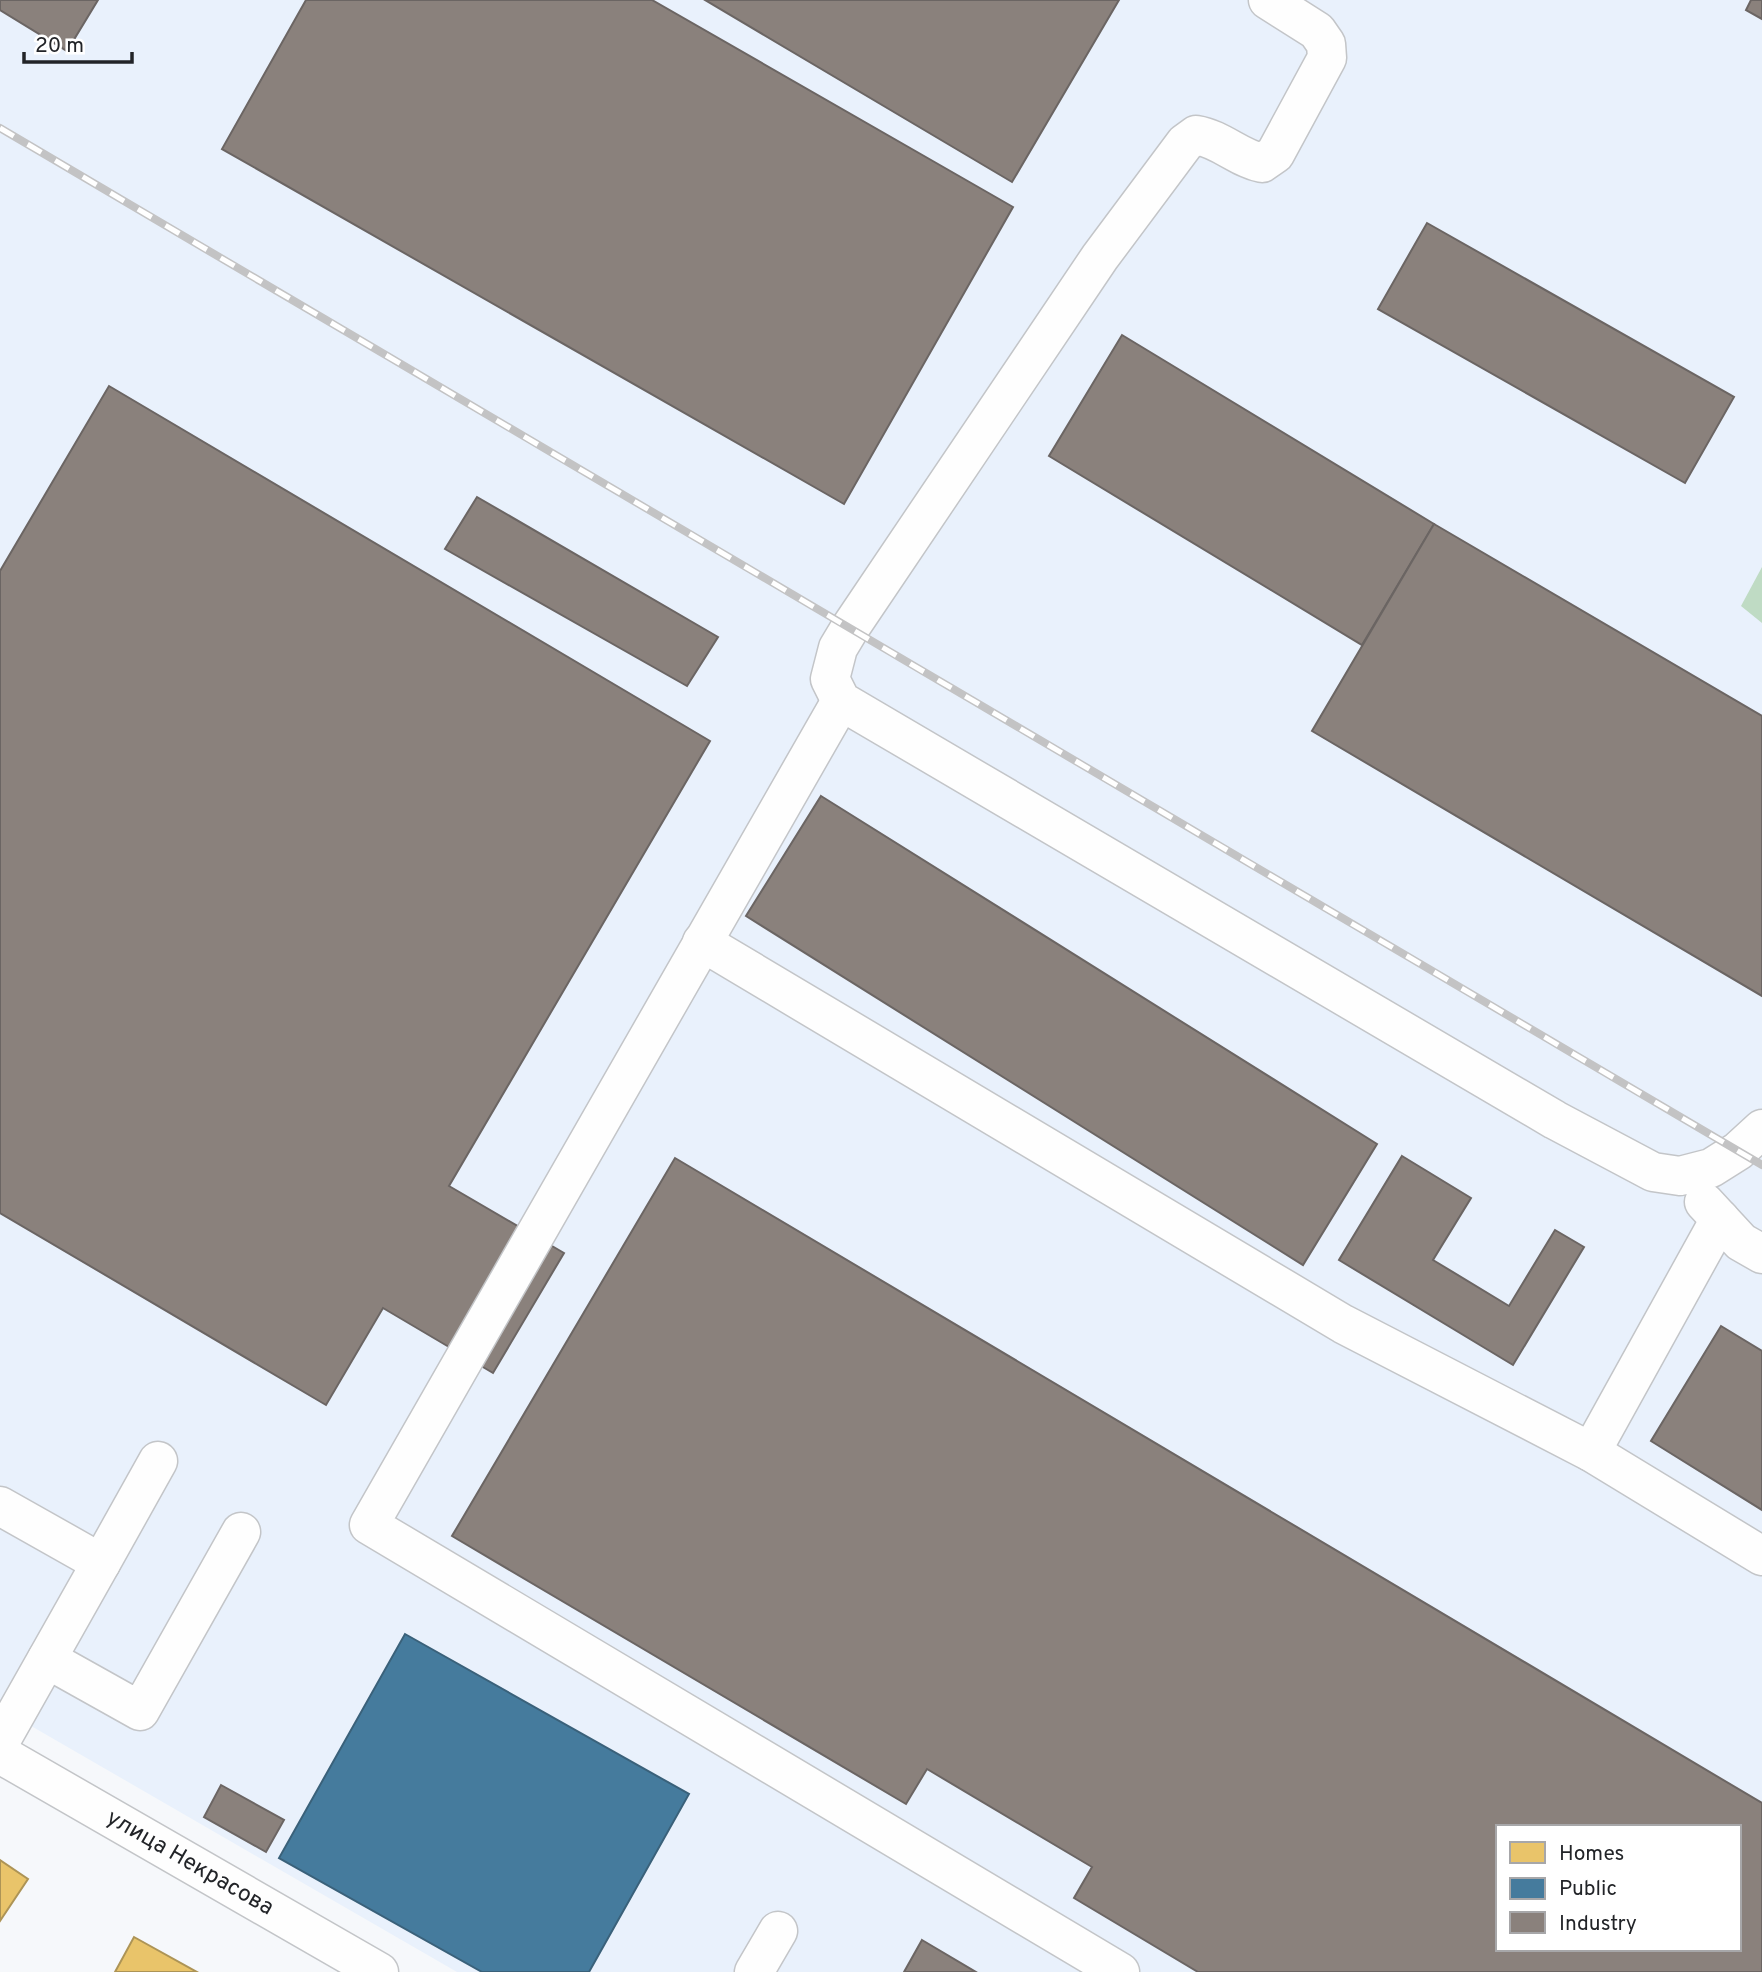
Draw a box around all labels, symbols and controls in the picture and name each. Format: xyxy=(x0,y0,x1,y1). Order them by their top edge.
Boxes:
scale bar xyxy=(24,21,133,65)
text: 20 m xyxy=(35,33,84,60)
street label: улица Некрасова xyxy=(101,1804,279,1923)
legend xyxy=(1496,1825,1741,1951)
text: Homes xyxy=(1559,1841,1624,1868)
text: Public xyxy=(1559,1876,1617,1903)
text: Industry xyxy=(1559,1911,1637,1938)

